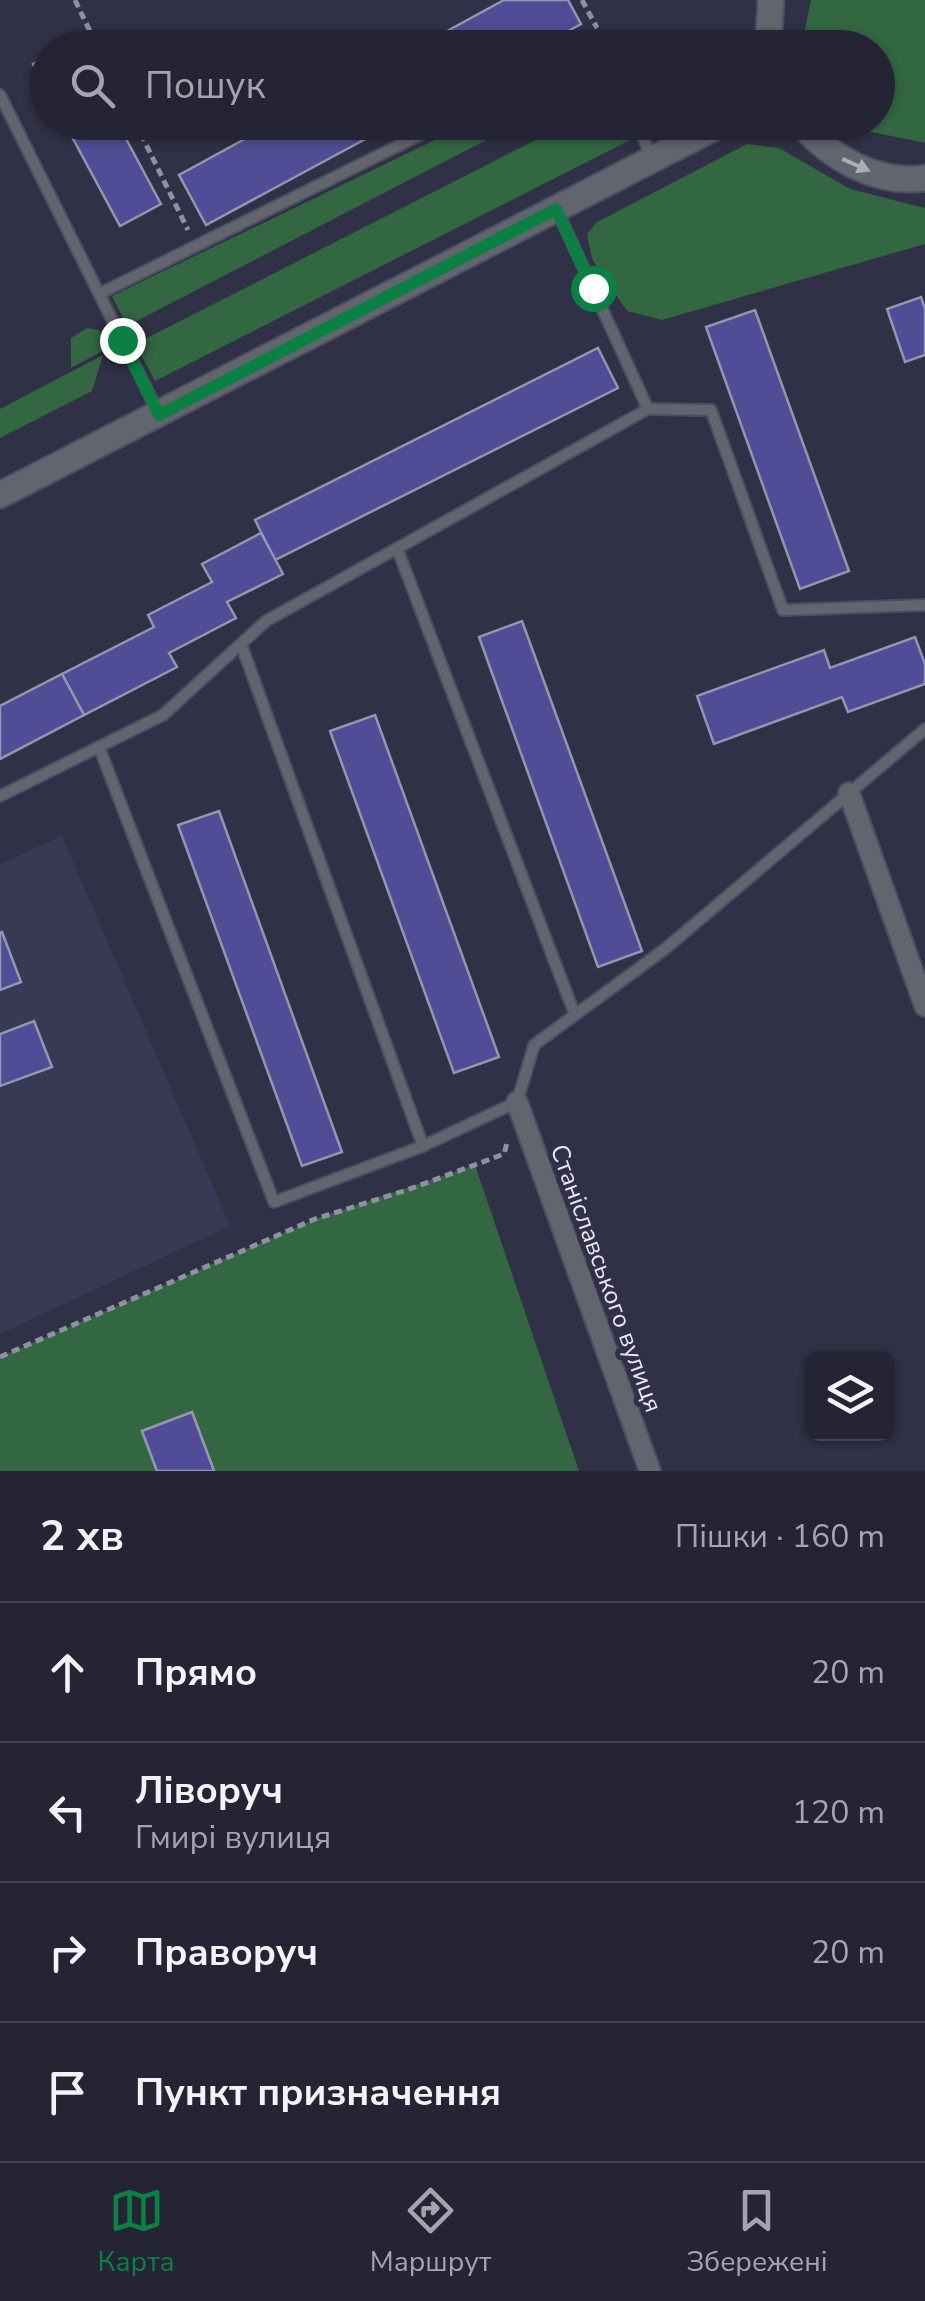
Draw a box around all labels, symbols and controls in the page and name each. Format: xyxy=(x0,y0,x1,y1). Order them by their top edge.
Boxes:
search box xyxy=(30,30,895,140)
icon: search xyxy=(65,58,120,113)
text: Пошук xyxy=(145,60,266,111)
one-way arrow xyxy=(841,157,871,173)
route start xyxy=(571,266,617,312)
route end xyxy=(100,318,146,364)
street label: Станіславського вулиця xyxy=(542,1140,670,1417)
map controls xyxy=(805,1351,895,1441)
button: layers xyxy=(805,1351,895,1441)
text: 2 хв xyxy=(40,1508,124,1565)
text: Пішки · 160 m xyxy=(675,1515,885,1558)
icon: ahead xyxy=(40,1645,95,1700)
text: Прямо xyxy=(135,1647,257,1698)
text: 20 m xyxy=(811,1651,885,1694)
text: Ліворуч xyxy=(135,1765,283,1816)
icon: left xyxy=(40,1785,95,1840)
text: 120 m xyxy=(792,1791,885,1834)
text: Гмирі вулиця xyxy=(135,1816,331,1859)
icon: right xyxy=(40,1925,95,1980)
text: Праворуч xyxy=(135,1927,318,1978)
text: 20 m xyxy=(811,1931,885,1974)
icon: arrive xyxy=(40,2065,95,2120)
text: Пункт призначення xyxy=(135,2067,501,2118)
tab: Карта xyxy=(98,2183,175,2281)
tab: Маршрут xyxy=(370,2183,491,2281)
tab: Збережені xyxy=(686,2183,827,2281)

